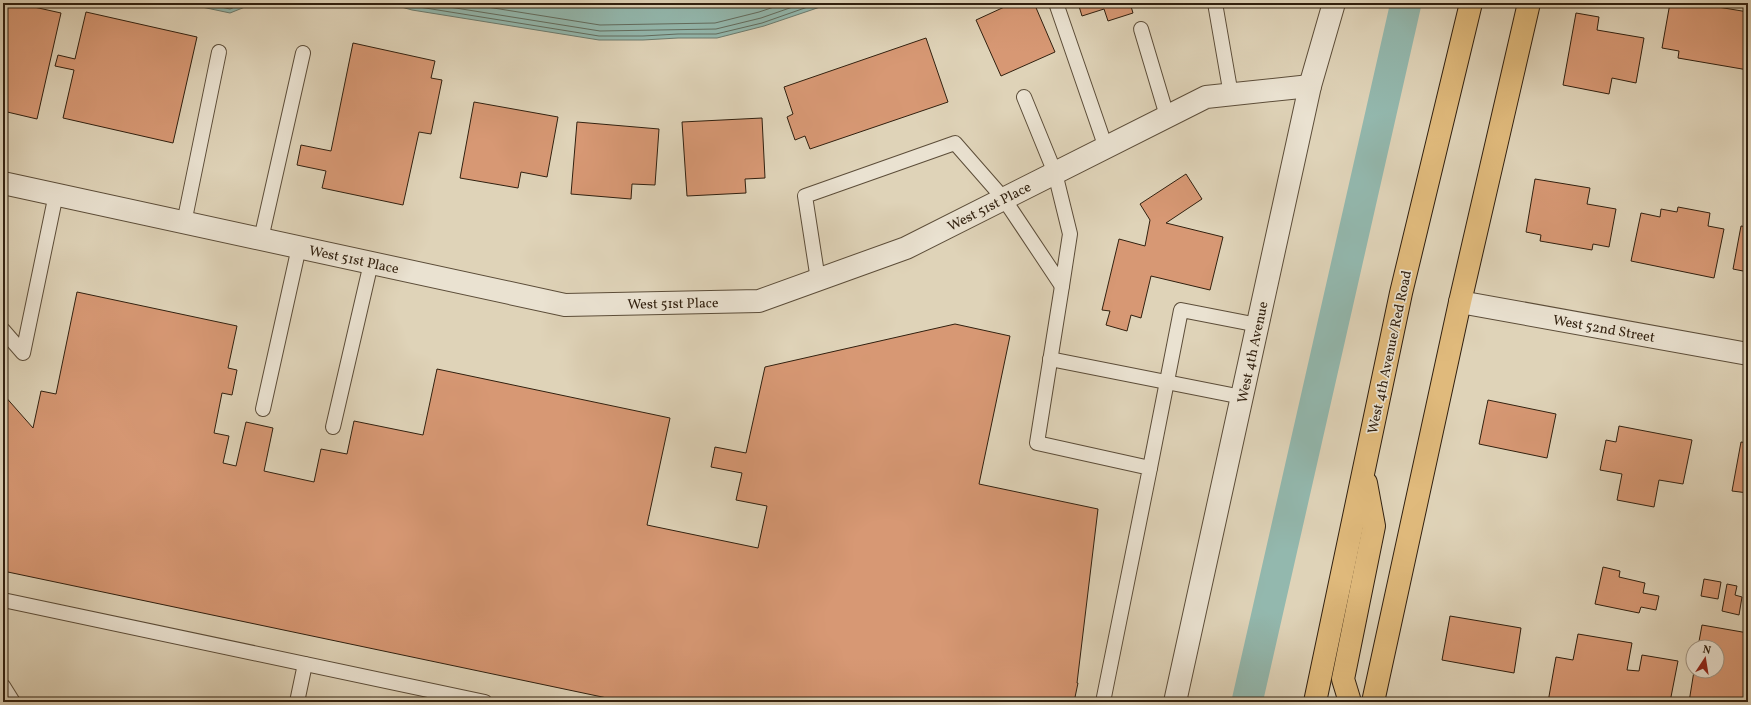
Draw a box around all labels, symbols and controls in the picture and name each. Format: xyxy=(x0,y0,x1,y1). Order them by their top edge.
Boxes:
street label: West 51st Place xyxy=(945,178,1035,237)
street label: West 51st Place xyxy=(307,242,401,279)
street label: West 4th Avenue/Red Road xyxy=(1364,269,1417,436)
street label: West 51st Place xyxy=(627,294,719,315)
street label: West 4th Avenue xyxy=(1233,299,1274,405)
street label: West 52nd Street xyxy=(1551,311,1656,348)
north arrow xyxy=(1685,639,1725,679)
text: N xyxy=(1701,643,1712,659)

